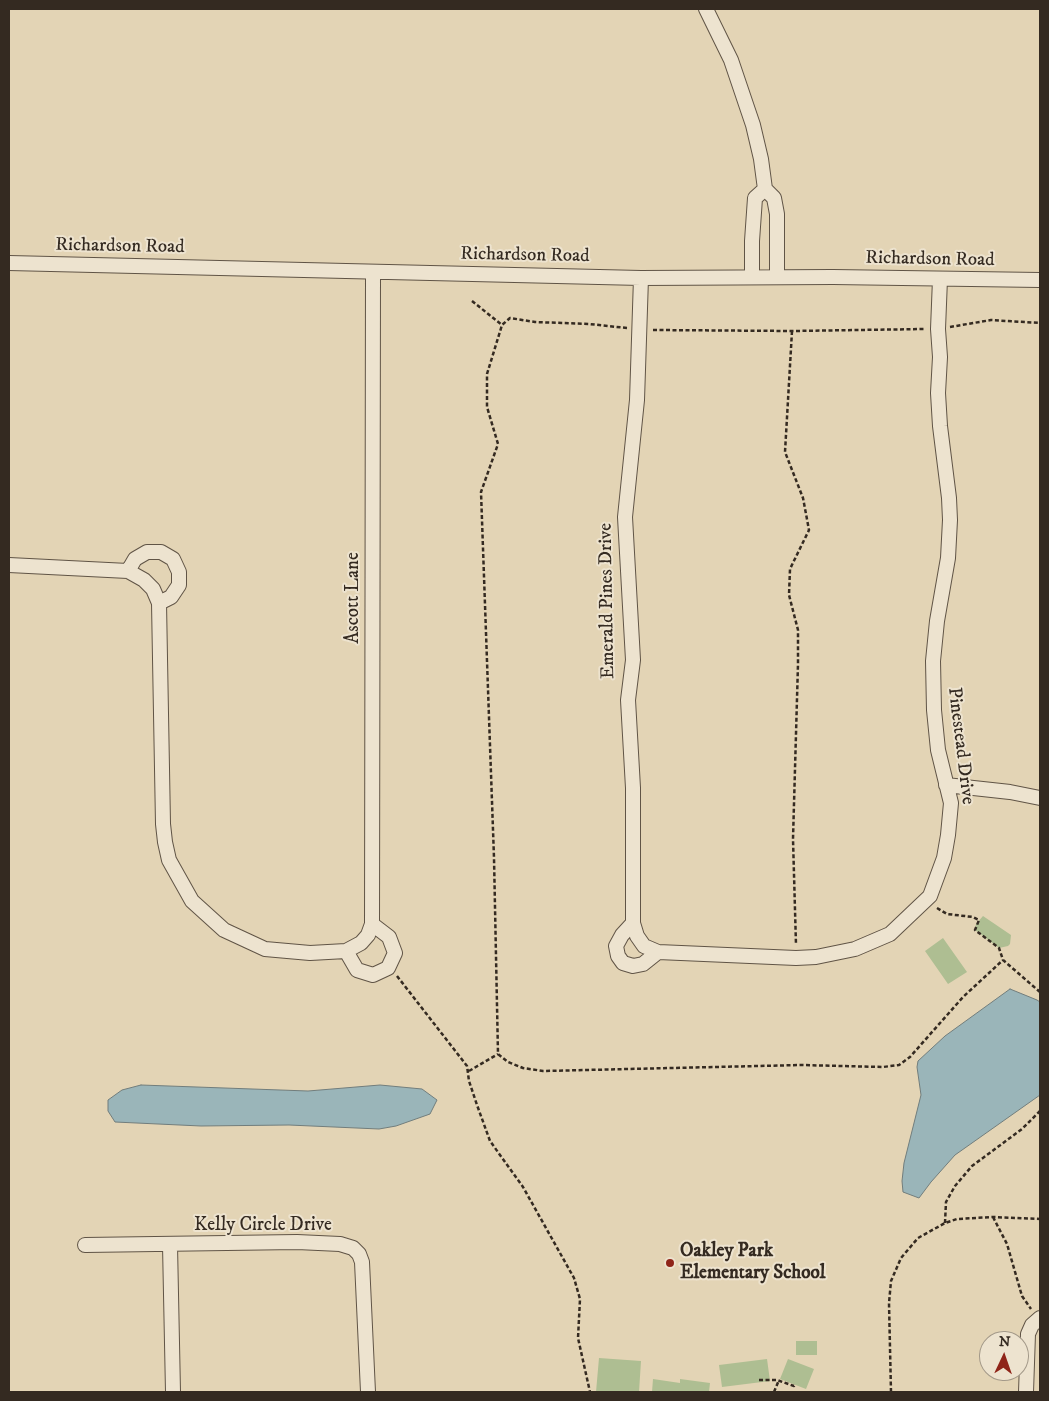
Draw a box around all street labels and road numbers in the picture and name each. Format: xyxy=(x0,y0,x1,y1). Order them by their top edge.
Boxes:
street label: Richardson Road xyxy=(55,234,185,260)
street label: Richardson Road xyxy=(460,243,590,269)
street label: Richardson Road xyxy=(865,247,995,273)
street label: Emerald Pines Drive xyxy=(595,523,621,679)
street label: Ascott Lane xyxy=(343,552,365,644)
street label: Pinestead Drive xyxy=(942,686,978,806)
street label: Kelly Circle Drive xyxy=(194,1215,332,1237)

